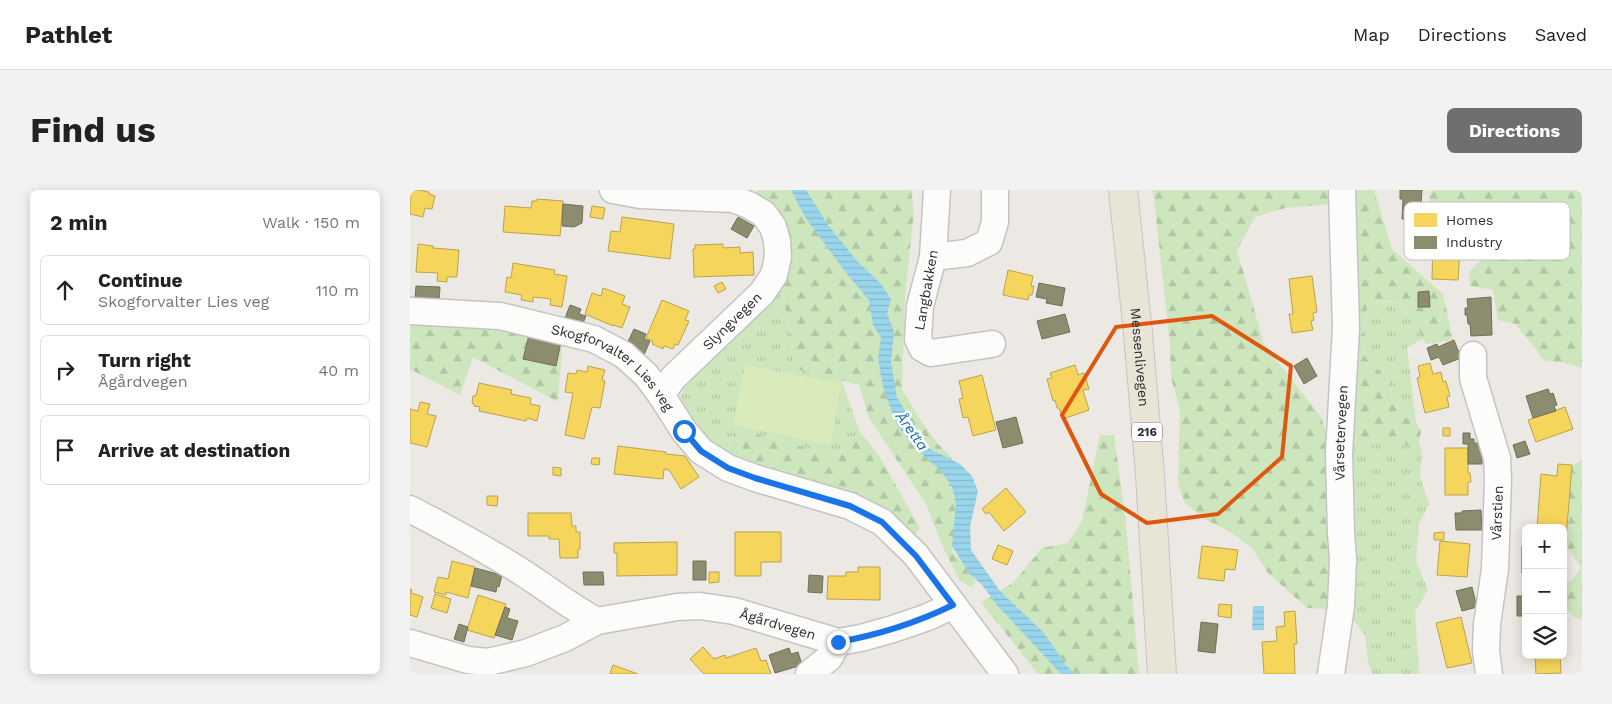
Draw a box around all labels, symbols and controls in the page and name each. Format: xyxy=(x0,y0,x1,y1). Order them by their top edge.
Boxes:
text: Pathlet xyxy=(25,21,112,49)
text: Map xyxy=(1353,24,1390,45)
text: Directions xyxy=(1418,24,1507,45)
text: Saved xyxy=(1535,24,1587,45)
button: Directions xyxy=(1447,108,1582,153)
text: Find us xyxy=(30,109,156,151)
legend xyxy=(1404,202,1570,260)
text: 2 min xyxy=(50,210,107,235)
text: Homes xyxy=(1446,212,1493,228)
text: Walk · 150 m xyxy=(262,213,360,232)
text: Industry xyxy=(1446,234,1503,250)
street label: Langbakken xyxy=(911,248,941,332)
text: Continue xyxy=(98,269,182,292)
icon: ahead xyxy=(51,276,79,304)
text: 110 m xyxy=(316,281,359,300)
street label: Slyngvegen xyxy=(699,289,765,353)
text: Skogforvalter Lies veg xyxy=(98,292,269,311)
street label: Messenlivegen xyxy=(1127,307,1152,407)
street label: Skogforvalter Lies veg xyxy=(549,321,677,414)
text: Turn right xyxy=(98,349,191,372)
icon: right xyxy=(51,356,79,384)
text: 40 m xyxy=(319,361,359,380)
text: Ågårdvegen xyxy=(98,372,188,391)
street label: Vårsetervegen xyxy=(1331,384,1351,481)
water label: Åretta xyxy=(891,407,932,454)
route start xyxy=(673,420,696,443)
road number: 216 xyxy=(1132,422,1162,442)
icon: arrive xyxy=(51,436,79,464)
text: Arrive at destination xyxy=(98,439,290,462)
street label: Vårstien xyxy=(1488,485,1506,541)
map controls xyxy=(1522,524,1567,659)
button: + xyxy=(1522,524,1567,569)
button: − xyxy=(1522,569,1567,614)
street label: Ågårdvegen xyxy=(738,605,818,643)
button: layers xyxy=(1522,614,1567,659)
route end xyxy=(827,631,850,654)

